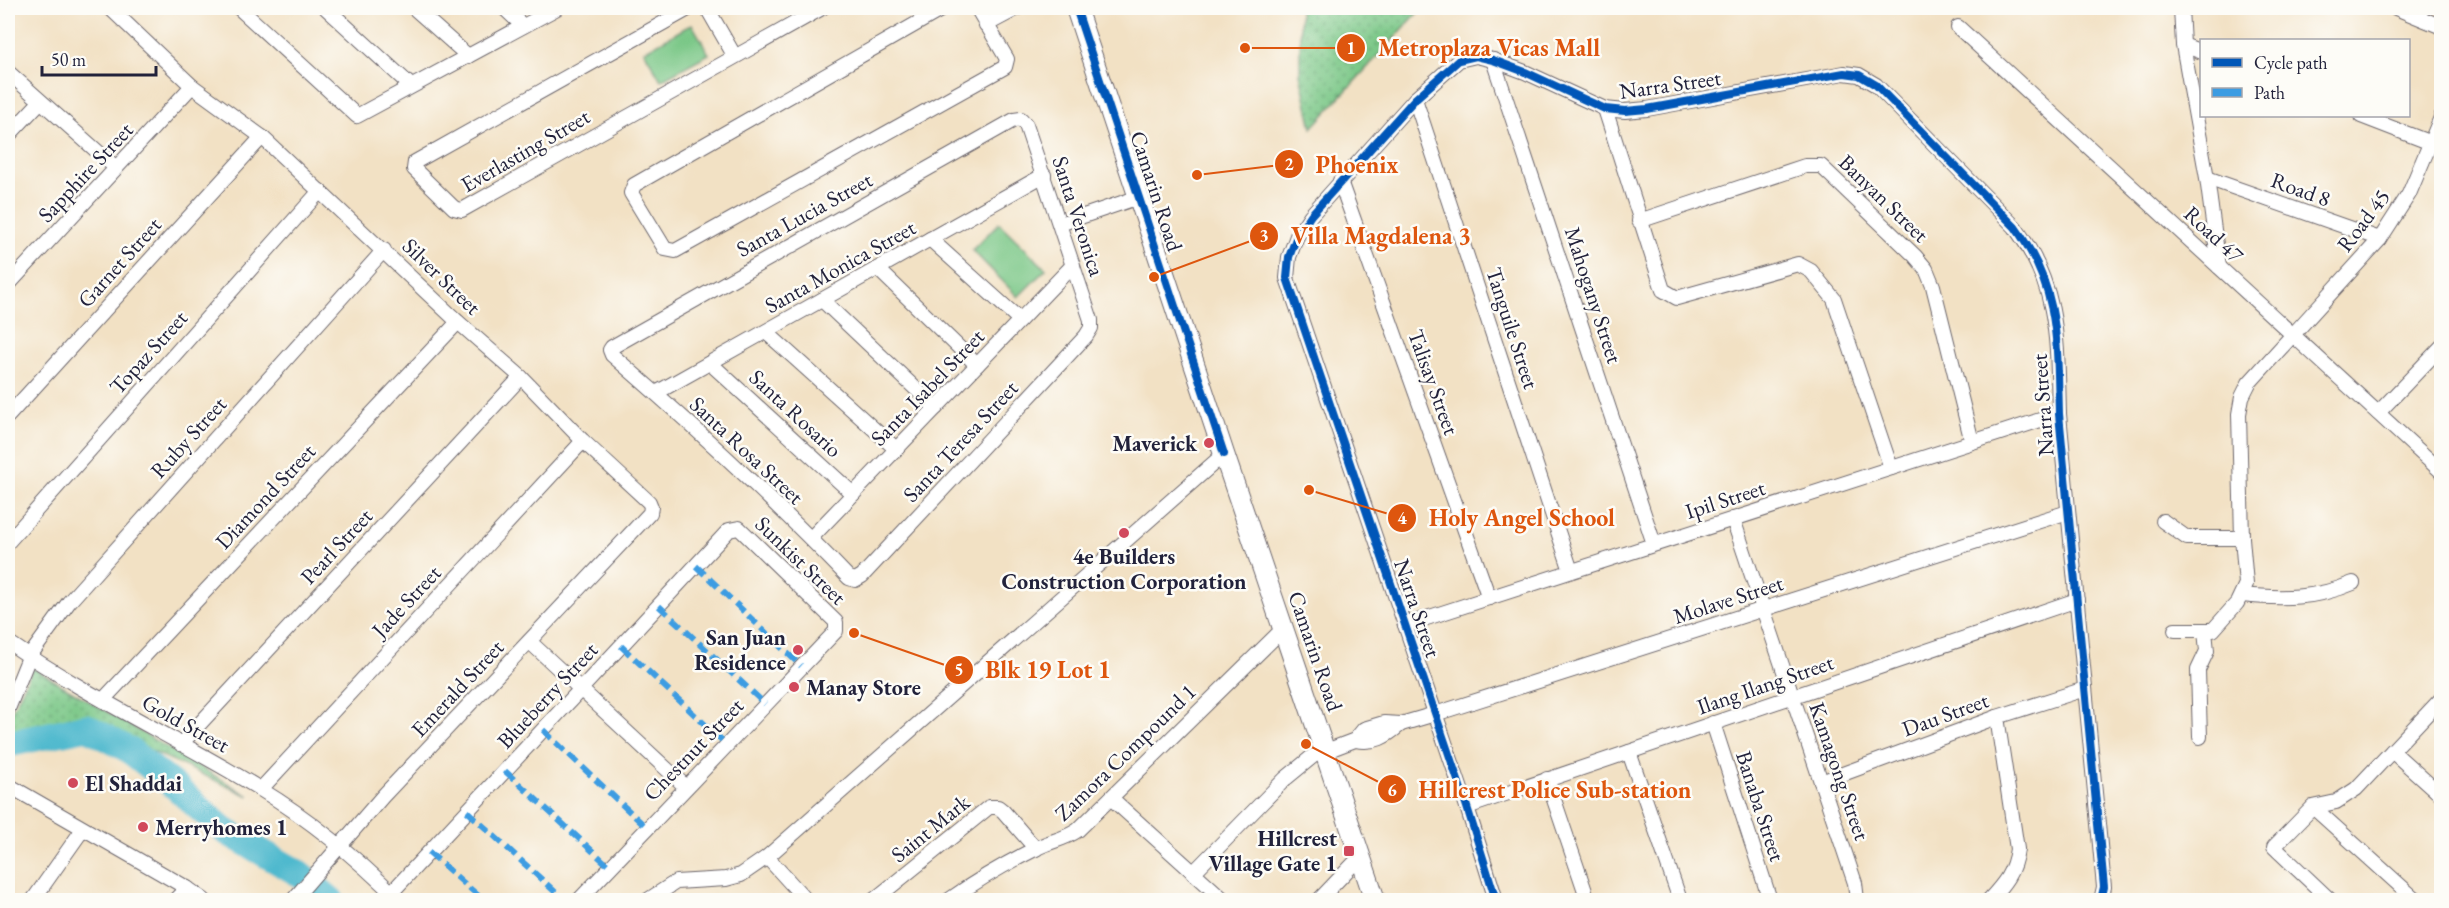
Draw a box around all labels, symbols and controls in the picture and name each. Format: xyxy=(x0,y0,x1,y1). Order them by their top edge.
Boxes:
callout: Metroplaza Vicas Mall xyxy=(1336,27,1612,69)
text: Metroplaza Vicas Mall xyxy=(1378,32,1600,63)
text: 1 xyxy=(1346,36,1356,59)
scale bar xyxy=(42,39,156,77)
legend xyxy=(2200,39,2410,117)
text: 50 m xyxy=(51,48,86,71)
text: Cycle path xyxy=(2254,51,2328,74)
street label: Narra Street xyxy=(1617,63,1723,106)
text: Path xyxy=(2254,81,2285,104)
street label: Everlasting Street xyxy=(456,102,595,199)
street label: Sapphire Street xyxy=(31,116,139,229)
street label: Camarin Road xyxy=(1123,127,1190,256)
callout: Phoenix xyxy=(1274,143,1410,185)
street label: Banyan Street xyxy=(1832,148,1935,249)
text: Phoenix xyxy=(1316,149,1398,180)
street label: Santa Veronica xyxy=(1045,152,1112,280)
text: 2 xyxy=(1284,152,1294,175)
street label: Santa Lucia Street xyxy=(731,165,877,264)
street label: Road 8 xyxy=(2267,165,2334,214)
street label: Road 45 xyxy=(2330,183,2397,258)
street label: Road 47 xyxy=(2178,199,2250,270)
street label: Garnet Street xyxy=(71,211,168,314)
street label: Santa Monica Street xyxy=(760,213,921,320)
callout: Villa Magdalena 3 xyxy=(1249,215,1483,257)
text: Villa Magdalena 3 xyxy=(1291,220,1471,252)
street label: Mahogany Street xyxy=(1558,223,1629,367)
text: 3 xyxy=(1259,224,1269,247)
street label: Silver Street xyxy=(396,232,487,321)
street label: Tanguile Street xyxy=(1479,264,1546,393)
street label: Topaz Street xyxy=(103,304,194,401)
street label: Santa Isabel Street xyxy=(864,323,991,452)
street label: Talisay Street xyxy=(1401,326,1466,439)
street label: Narra Street xyxy=(2024,353,2061,457)
street label: Santa Rosario xyxy=(743,363,848,464)
street label: Santa Teresa Street xyxy=(896,374,1024,508)
street label: Ruby Street xyxy=(144,390,233,484)
street label: Santa Rosa Street xyxy=(683,390,810,511)
place label: Maverick xyxy=(1112,429,1198,458)
marker: Maverick xyxy=(1202,436,1216,450)
street label: Diamond Street xyxy=(209,437,322,555)
street label: Ipil Street xyxy=(1682,473,1769,526)
callout: Holy Angel School xyxy=(1387,497,1626,539)
street label: Pearl Street xyxy=(294,502,379,591)
text: Holy Angel School xyxy=(1429,502,1615,534)
text: 4 xyxy=(1397,506,1407,529)
street label: Sunkist Street xyxy=(749,510,852,611)
marker: 4e Builders Construction Corporation xyxy=(1117,526,1131,540)
place label: 4e Builders Construction Corporation xyxy=(1002,542,1247,596)
street label: Narra Street xyxy=(1387,555,1448,661)
street label: Jade Street xyxy=(364,559,447,645)
street label: Molave Street xyxy=(1669,568,1787,631)
street label: Camarin Road xyxy=(1281,587,1350,716)
place label: San Juan Residence xyxy=(694,623,787,677)
street label: Emerald Street xyxy=(405,633,510,743)
street label: Blueberry Street xyxy=(491,636,604,755)
marker: San Juan Residence xyxy=(791,643,805,657)
street label: Ilang Ilang Street xyxy=(1693,648,1837,721)
callout: Blk 19 Lot 1 xyxy=(944,649,1123,691)
text: Blk 19 Lot 1 xyxy=(985,654,1111,685)
text: 5 xyxy=(954,658,964,681)
place label: Manay Store xyxy=(806,673,921,702)
street label: Zamora Compound 1 xyxy=(1048,677,1202,827)
marker: Manay Store xyxy=(787,680,801,694)
street label: Dau Street xyxy=(1898,685,1992,743)
street label: Gold Street xyxy=(137,688,235,759)
street label: Chestnut Street xyxy=(637,692,750,807)
street label: Kamagong Street xyxy=(1802,698,1877,844)
street label: Banaba Street xyxy=(1729,747,1792,865)
callout: Hillcrest Police Sub-station xyxy=(1377,768,1704,810)
place label: El Shaddai xyxy=(85,769,183,798)
text: Hillcrest Police Sub-station xyxy=(1419,774,1692,805)
marker: El Shaddai xyxy=(66,776,80,790)
text: 6 xyxy=(1387,778,1397,801)
street label: Saint Mark xyxy=(885,787,976,869)
place label: Merryhomes 1 xyxy=(155,813,287,842)
marker: Merryhomes 1 xyxy=(136,820,150,834)
place label: Hillcrest Village Gate 1 xyxy=(1208,824,1338,878)
marker: Hillcrest Village Gate 1 xyxy=(1342,844,1356,858)

